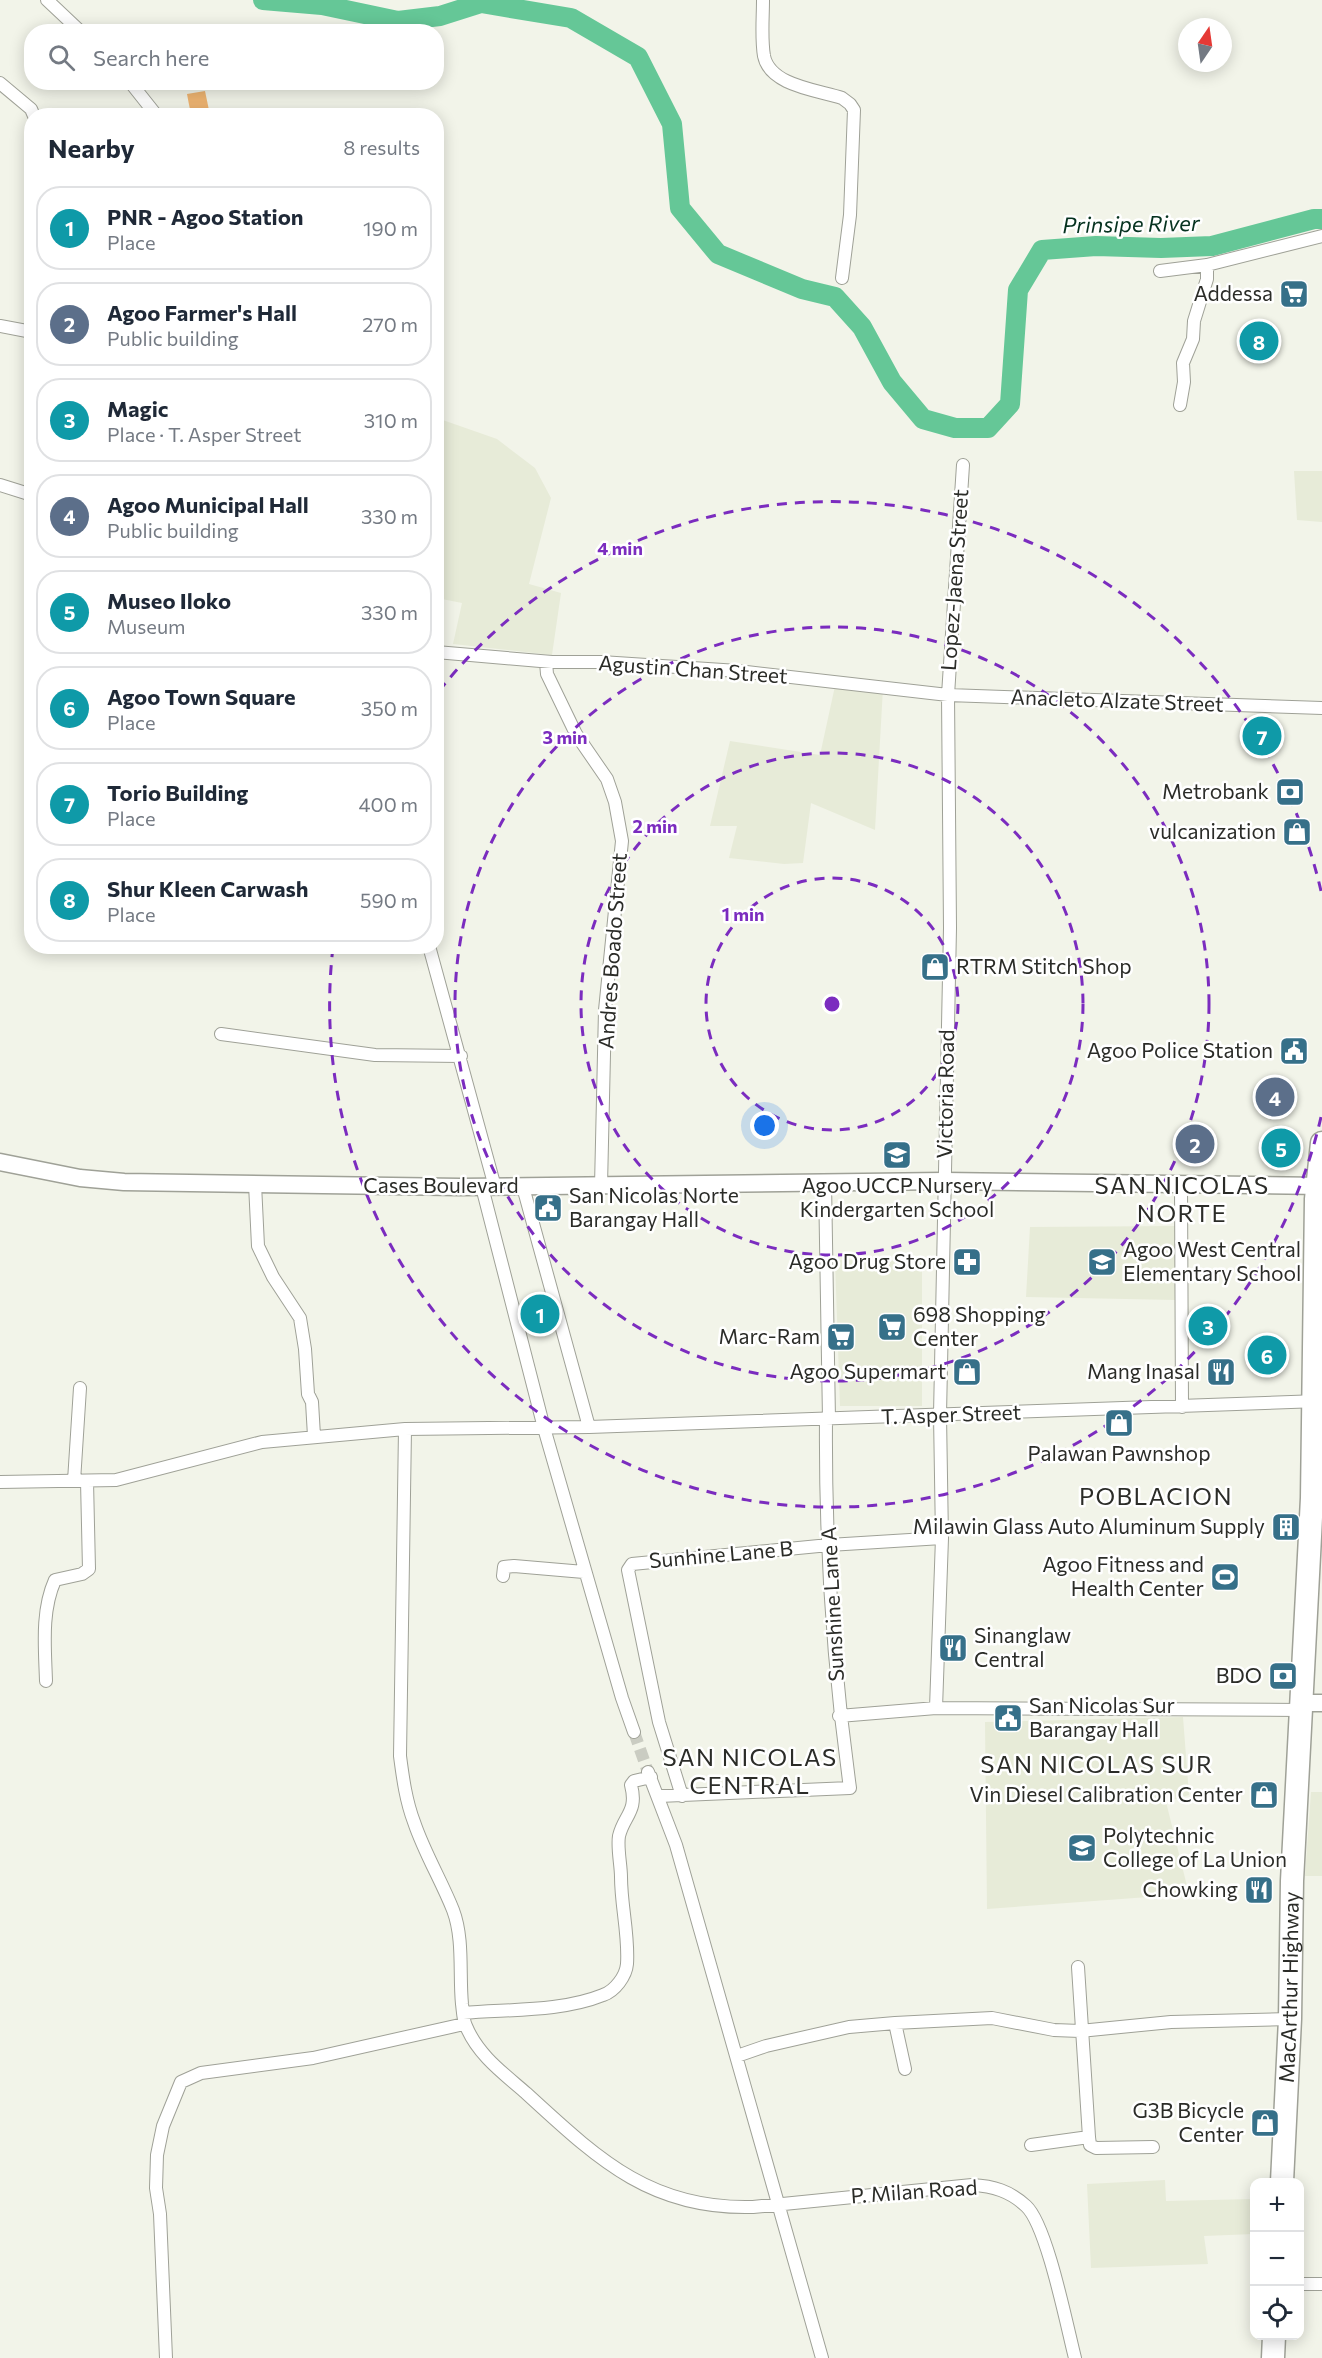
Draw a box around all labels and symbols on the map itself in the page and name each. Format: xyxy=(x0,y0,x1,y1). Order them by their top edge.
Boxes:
north arrow xyxy=(1178,18,1232,72)
water label: Prinsipe River xyxy=(1062,209,1201,238)
supermarket icon: Addessa xyxy=(1278,278,1310,310)
place label: Addessa xyxy=(1194,280,1273,305)
pin: 8 xyxy=(1240,318,1278,364)
street label: Lopez-Jaena Street xyxy=(935,488,972,672)
text: 4 min xyxy=(597,537,643,559)
street label: Agustin Chan Street xyxy=(598,649,788,688)
street label: Anacleto Alzate Street xyxy=(1010,683,1224,716)
pin: 7 xyxy=(1242,714,1282,758)
text: 3 min xyxy=(542,726,588,748)
bank icon: Metrobank xyxy=(1274,776,1306,808)
place label: Metrobank xyxy=(1162,778,1269,803)
text: 2 min xyxy=(633,815,677,837)
shop icon: vulcanization xyxy=(1281,816,1313,848)
place label: vulcanization xyxy=(1149,818,1276,843)
street label: Andres Boado Street xyxy=(592,852,631,1050)
text: 1 min xyxy=(722,903,764,925)
shop icon: RTRM Stitch Shop xyxy=(919,951,951,983)
place label: RTRM Stitch Shop xyxy=(956,953,1132,978)
centre of rings xyxy=(822,994,842,1014)
street label: Victoria Road xyxy=(931,1029,958,1159)
public building icon: Agoo Police Station xyxy=(1278,1035,1310,1067)
place label: Agoo Police Station xyxy=(1087,1037,1273,1062)
pin: 4 xyxy=(1256,1074,1294,1120)
your location xyxy=(750,1111,779,1140)
pin: 2 xyxy=(1176,1122,1214,1166)
pin: 5 xyxy=(1262,1126,1300,1170)
school or university icon: Agoo UCCP Nursery Kindergarten School xyxy=(881,1139,913,1171)
district label: SAN NICOLAS NORTE xyxy=(1094,1170,1270,1227)
street label: Cases Boulevard xyxy=(363,1172,519,1197)
place label: Agoo UCCP Nursery Kindergarten School xyxy=(800,1172,994,1221)
place label: San Nicolas Norte Barangay Hall xyxy=(569,1182,739,1231)
public building icon: San Nicolas Norte Barangay Hall xyxy=(532,1192,564,1224)
place label: Agoo West Central Elementary School xyxy=(1123,1236,1301,1285)
pharmacy icon: Agoo Drug Store xyxy=(951,1246,983,1278)
school or university icon: Agoo West Central Elementary School xyxy=(1086,1246,1118,1278)
place label: Agoo Drug Store xyxy=(788,1248,946,1273)
pin: 1 xyxy=(520,1292,560,1336)
place label: 698 Shopping Center xyxy=(913,1301,1046,1350)
pin: 3 xyxy=(1188,1304,1228,1348)
supermarket icon: 698 Shopping Center xyxy=(876,1311,908,1343)
supermarket icon: Marc-Ram xyxy=(825,1321,857,1353)
place label: Marc-Ram xyxy=(719,1323,820,1348)
pin: 6 xyxy=(1248,1332,1286,1378)
shop icon: Agoo Supermart xyxy=(951,1356,983,1388)
restaurant icon: Mang Inasal xyxy=(1205,1356,1237,1388)
place label: Agoo Supermart xyxy=(789,1358,946,1383)
place label: Mang Inasal xyxy=(1087,1358,1200,1383)
street label: T. Asper Street xyxy=(880,1399,1021,1428)
shop icon: Palawan Pawnshop xyxy=(1103,1407,1135,1439)
place label: Palawan Pawnshop xyxy=(1027,1440,1211,1465)
district label: POBLACION xyxy=(1079,1481,1233,1510)
building icon: Milawin Glass Auto Aluminum Supply xyxy=(1270,1511,1302,1543)
place label: Milawin Glass Auto Aluminum Supply xyxy=(913,1513,1265,1538)
street label: Sunshine Lane A xyxy=(815,1526,848,1682)
street label: Sunhine Lane B xyxy=(648,1535,794,1572)
place label: Agoo Fitness and Health Center xyxy=(1042,1551,1204,1600)
sports icon: Agoo Fitness and Health Center xyxy=(1209,1561,1241,1593)
place label: Sinanglaw Central xyxy=(974,1622,1071,1671)
restaurant icon: Sinanglaw Central xyxy=(937,1632,969,1664)
bank icon: BDO xyxy=(1267,1660,1299,1692)
place label: BDO xyxy=(1216,1662,1262,1687)
place label: San Nicolas Sur Barangay Hall xyxy=(1029,1692,1175,1741)
public building icon: San Nicolas Sur Barangay Hall xyxy=(992,1702,1024,1734)
district label: SAN NICOLAS CENTRAL xyxy=(662,1742,838,1799)
district label: SAN NICOLAS SUR xyxy=(980,1749,1214,1778)
shop icon: Vin Diesel Calibration Center xyxy=(1248,1779,1280,1811)
place label: Vin Diesel Calibration Center xyxy=(969,1781,1243,1806)
place label: Polytechnic College of La Union xyxy=(1103,1822,1287,1871)
school or university icon: Polytechnic College of La Union xyxy=(1066,1832,1098,1864)
restaurant icon: Chowking xyxy=(1243,1874,1275,1906)
place label: Chowking xyxy=(1142,1876,1238,1901)
street label: MacArthur Highway xyxy=(1273,1891,1303,2083)
place label: G3B Bicycle Center xyxy=(1132,2097,1244,2146)
shop icon: G3B Bicycle Center xyxy=(1249,2107,1281,2139)
street label: P. Milan Road xyxy=(850,2174,978,2207)

